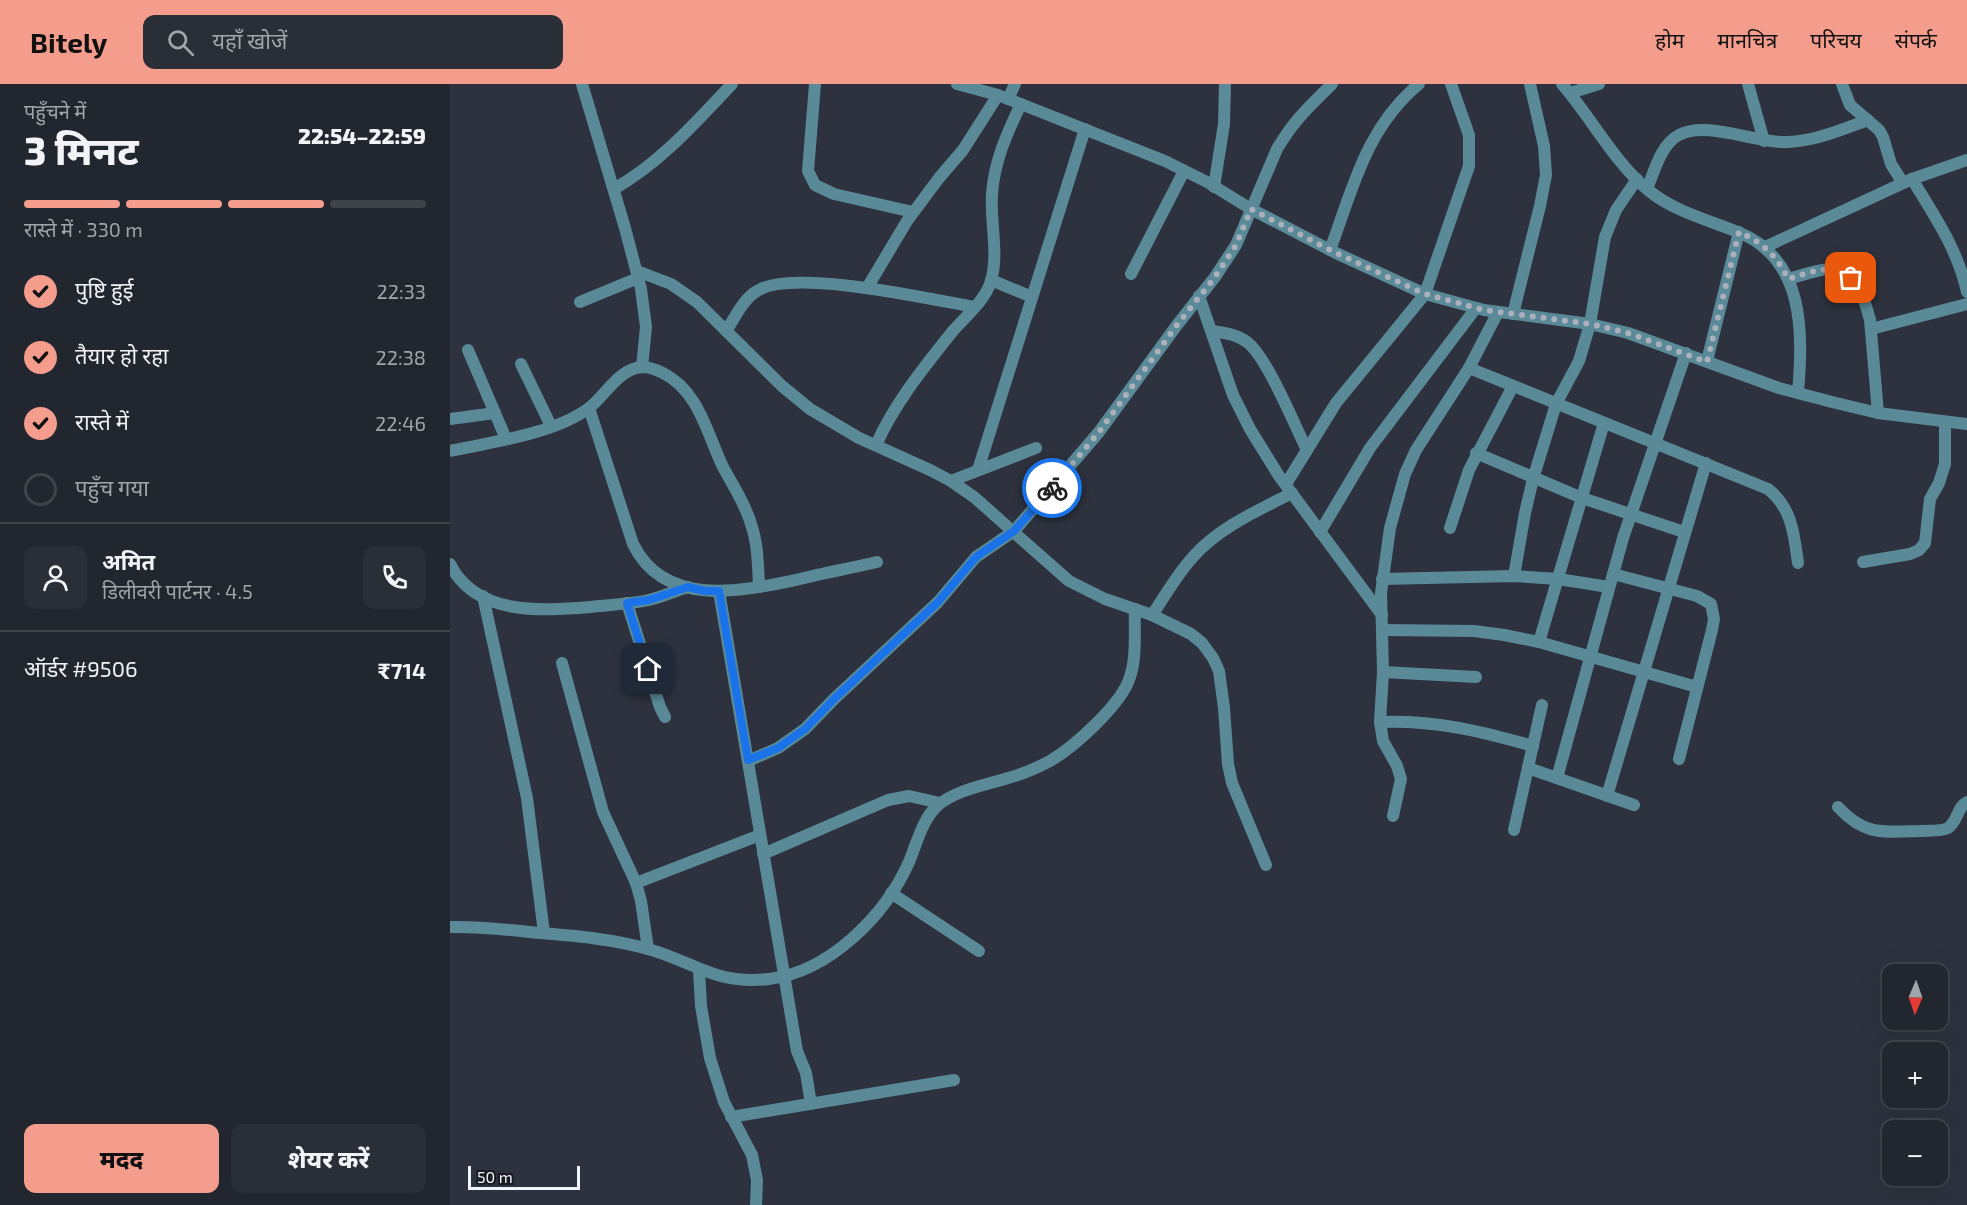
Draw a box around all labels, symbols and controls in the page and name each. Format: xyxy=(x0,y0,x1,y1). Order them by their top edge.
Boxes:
search box xyxy=(143,15,563,69)
text: Bitely xyxy=(30,25,107,59)
icon: search xyxy=(164,26,197,59)
text: यहाँ खोजें xyxy=(212,27,287,53)
text: होम xyxy=(1655,27,1684,52)
text: मानचित्र xyxy=(1717,27,1777,52)
text: परिचय xyxy=(1810,27,1862,52)
text: संपर्क xyxy=(1895,27,1937,52)
text: पहुँचने में xyxy=(24,99,86,123)
text: 22:54–22:59 xyxy=(298,122,426,148)
text: 3 मिनट xyxy=(24,126,139,173)
text: रास्ते में · 330 m xyxy=(24,217,143,241)
pin xyxy=(1825,252,1876,303)
icon: bag xyxy=(1834,261,1867,294)
icon: check xyxy=(24,275,57,308)
text: पुष्टि हुई xyxy=(75,276,133,302)
text: 22:33 xyxy=(377,279,426,303)
icon: check xyxy=(24,341,57,374)
text: तैयार हो रहा xyxy=(75,342,169,368)
text: 22:38 xyxy=(376,345,426,369)
icon: check xyxy=(24,407,57,440)
text: रास्ते में xyxy=(75,408,129,434)
text: 22:46 xyxy=(375,411,426,435)
courier xyxy=(1022,458,1082,518)
icon: bike xyxy=(1036,472,1069,505)
text: पहुँच गया xyxy=(75,474,149,500)
button: person xyxy=(24,546,87,609)
button: phone xyxy=(363,546,426,609)
text: अमित xyxy=(102,548,155,574)
text: डिलीवरी पार्टनर · 4.5 xyxy=(102,579,253,603)
pin xyxy=(622,643,673,694)
icon: home xyxy=(631,652,664,685)
text: ऑर्डर #9506 xyxy=(24,655,137,681)
text: ₹714 xyxy=(378,657,426,683)
north arrow xyxy=(1882,964,1948,1030)
map controls xyxy=(1882,964,1948,1186)
button: + xyxy=(1882,1042,1948,1108)
button: − xyxy=(1882,1120,1948,1186)
button: मदद xyxy=(24,1124,219,1193)
button: शेयर करें xyxy=(231,1124,426,1193)
scale bar xyxy=(468,1163,580,1190)
text: 50 m xyxy=(477,1167,513,1186)

